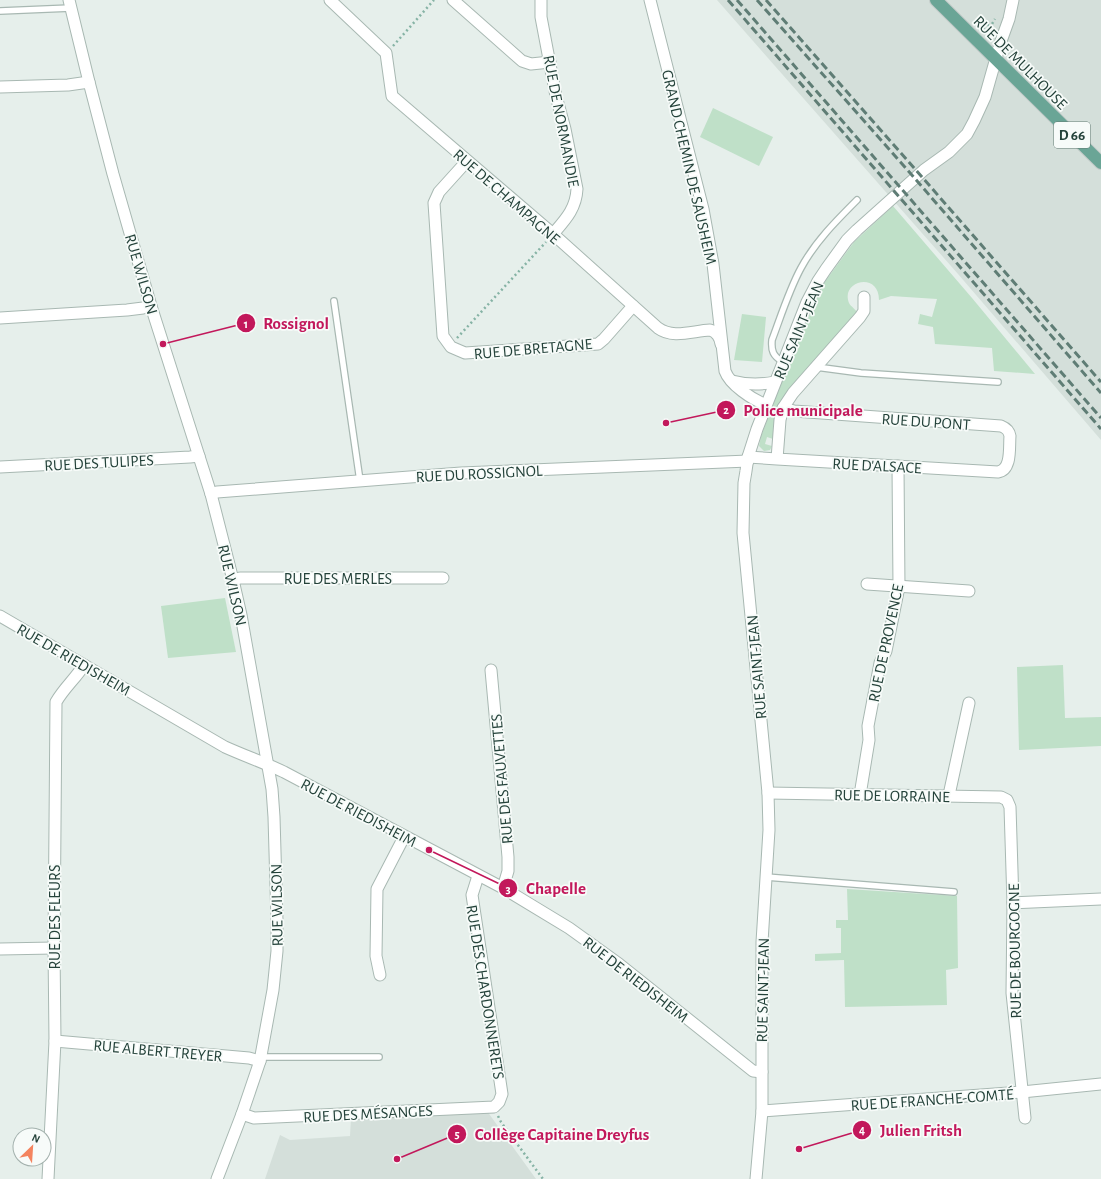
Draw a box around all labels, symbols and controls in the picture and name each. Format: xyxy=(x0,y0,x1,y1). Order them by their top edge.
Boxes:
street label: RUE DE MULHOUSE xyxy=(970,13,1070,113)
street label: RUE DE NORMANDIE xyxy=(540,54,582,189)
street label: GRAND CHEMIN DE SAUSHEIM xyxy=(659,68,719,266)
road number: D 66 xyxy=(1054,122,1090,148)
street label: RUE DE CHAMPAGNE xyxy=(450,146,563,247)
street label: RUE WILSON xyxy=(122,232,160,316)
street label: RUE SAINT-JEAN xyxy=(771,279,827,382)
callout: Rossignol xyxy=(236,309,337,338)
text: Rossignol xyxy=(263,315,329,332)
text: 1 xyxy=(244,318,248,330)
street label: RUE DE BRETAGNE xyxy=(473,336,593,362)
callout: Police municipale xyxy=(716,395,871,424)
text: Police municipale xyxy=(743,402,863,419)
text: 2 xyxy=(723,404,729,416)
street label: RUE DU PONT xyxy=(881,411,971,433)
street label: RUE DES TULIPES xyxy=(44,452,154,474)
street label: RUE D'ALSACE xyxy=(832,456,922,476)
street label: RUE DU ROSSIGNOL xyxy=(415,463,543,485)
street label: RUE WILSON xyxy=(215,543,249,627)
street label: RUE DES MERLES xyxy=(284,571,392,587)
street label: RUE DE PROVENCE xyxy=(866,583,906,704)
street label: RUE SAINT-JEAN xyxy=(744,614,770,720)
street label: RUE DE RIEDISHEIM xyxy=(14,621,133,699)
street label: RUE DES FAUVETTES xyxy=(488,713,516,845)
street label: RUE DE RIEDISHEIM xyxy=(298,776,419,850)
street label: RUE DE LORRAINE xyxy=(834,787,950,805)
street label: RUE WILSON xyxy=(268,863,286,947)
street label: RUE DES FLEURS xyxy=(47,865,63,969)
callout: Chapelle xyxy=(498,874,594,903)
text: Chapelle xyxy=(526,880,586,897)
text: 3 xyxy=(505,883,511,895)
street label: RUE DE BOURGOGNE xyxy=(1006,883,1024,1019)
street label: RUE DES CHARDONNERETS xyxy=(463,904,507,1081)
street label: RUE DE RIEDISHEIM xyxy=(580,934,691,1026)
street label: RUE SAINT-JEAN xyxy=(754,938,772,1043)
street label: RUE ALBERT TREYER xyxy=(93,1037,223,1065)
street label: RUE DE FRANCHE-COMTÉ xyxy=(850,1084,1014,1114)
street label: RUE DES MÉSANGES xyxy=(303,1101,433,1125)
callout: Julien Fritsh xyxy=(852,1115,970,1144)
callout: Collège Capitaine Dreyfus xyxy=(447,1119,657,1148)
text: Julien Fritsh xyxy=(880,1122,962,1139)
text: 4 xyxy=(859,1124,865,1136)
text: Collège Capitaine Dreyfus xyxy=(475,1126,650,1144)
north arrow xyxy=(12,1127,52,1167)
text: 5 xyxy=(454,1128,460,1140)
text: N xyxy=(30,1132,42,1145)

